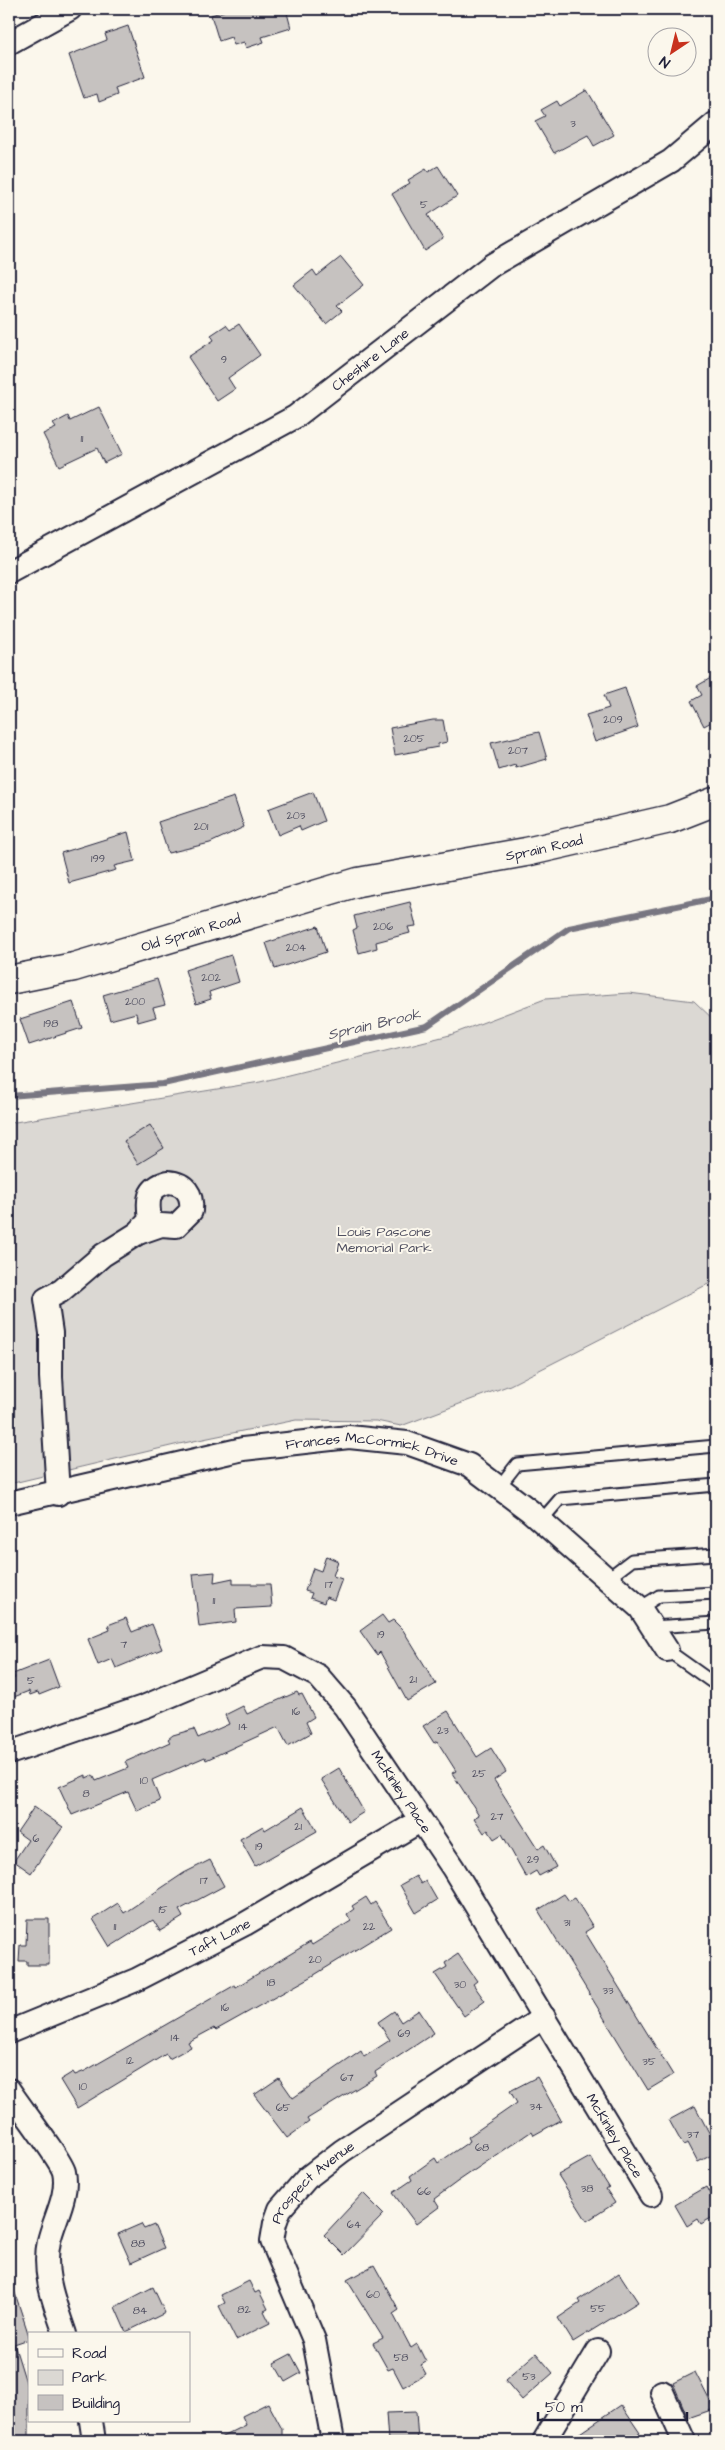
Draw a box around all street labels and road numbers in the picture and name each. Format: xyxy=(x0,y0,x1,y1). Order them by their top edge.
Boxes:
street label: Cheshire Lane xyxy=(328,323,414,396)
street label: Sprain Road xyxy=(504,830,585,866)
street label: Old Sprain Road xyxy=(139,909,243,957)
street label: Frances McCormick Drive xyxy=(284,1428,461,1472)
street label: McKinley Place xyxy=(366,1747,436,1838)
street label: Taft Lane xyxy=(186,1914,255,1962)
street label: McKinley Place xyxy=(581,2090,648,2183)
street label: Prospect Avenue xyxy=(267,2136,359,2227)

